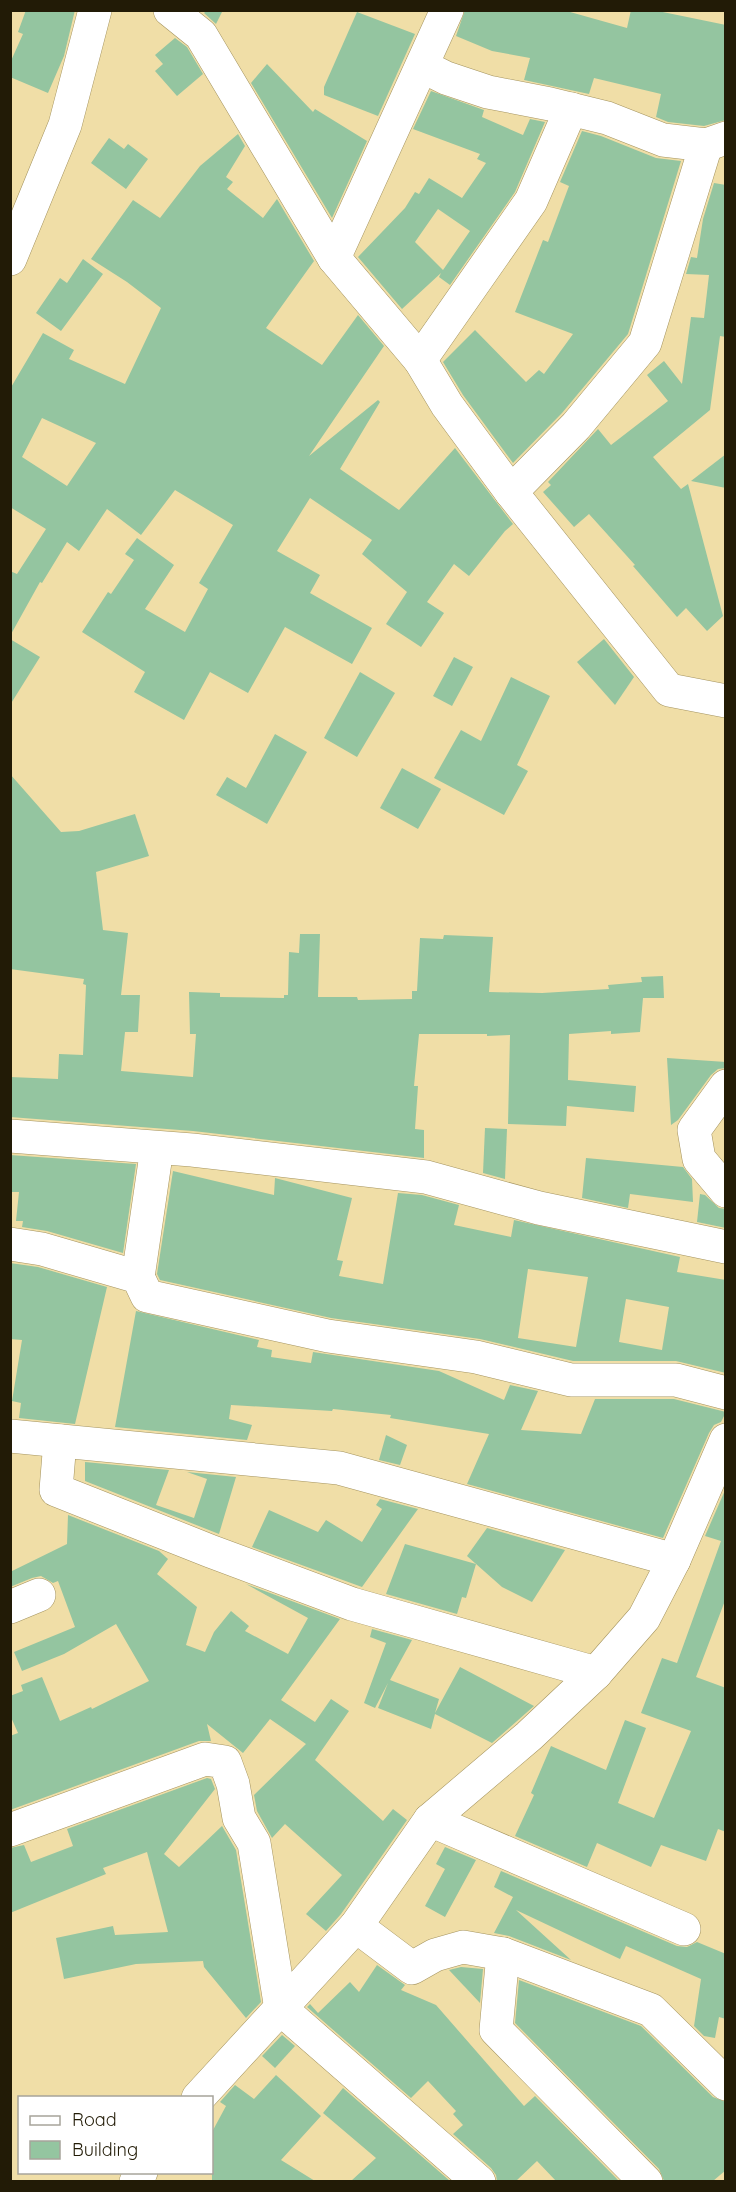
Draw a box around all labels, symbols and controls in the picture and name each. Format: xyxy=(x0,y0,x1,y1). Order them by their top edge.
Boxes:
legend xyxy=(18,2096,213,2174)
text: Road xyxy=(72,2108,117,2131)
text: Building xyxy=(72,2138,138,2161)

